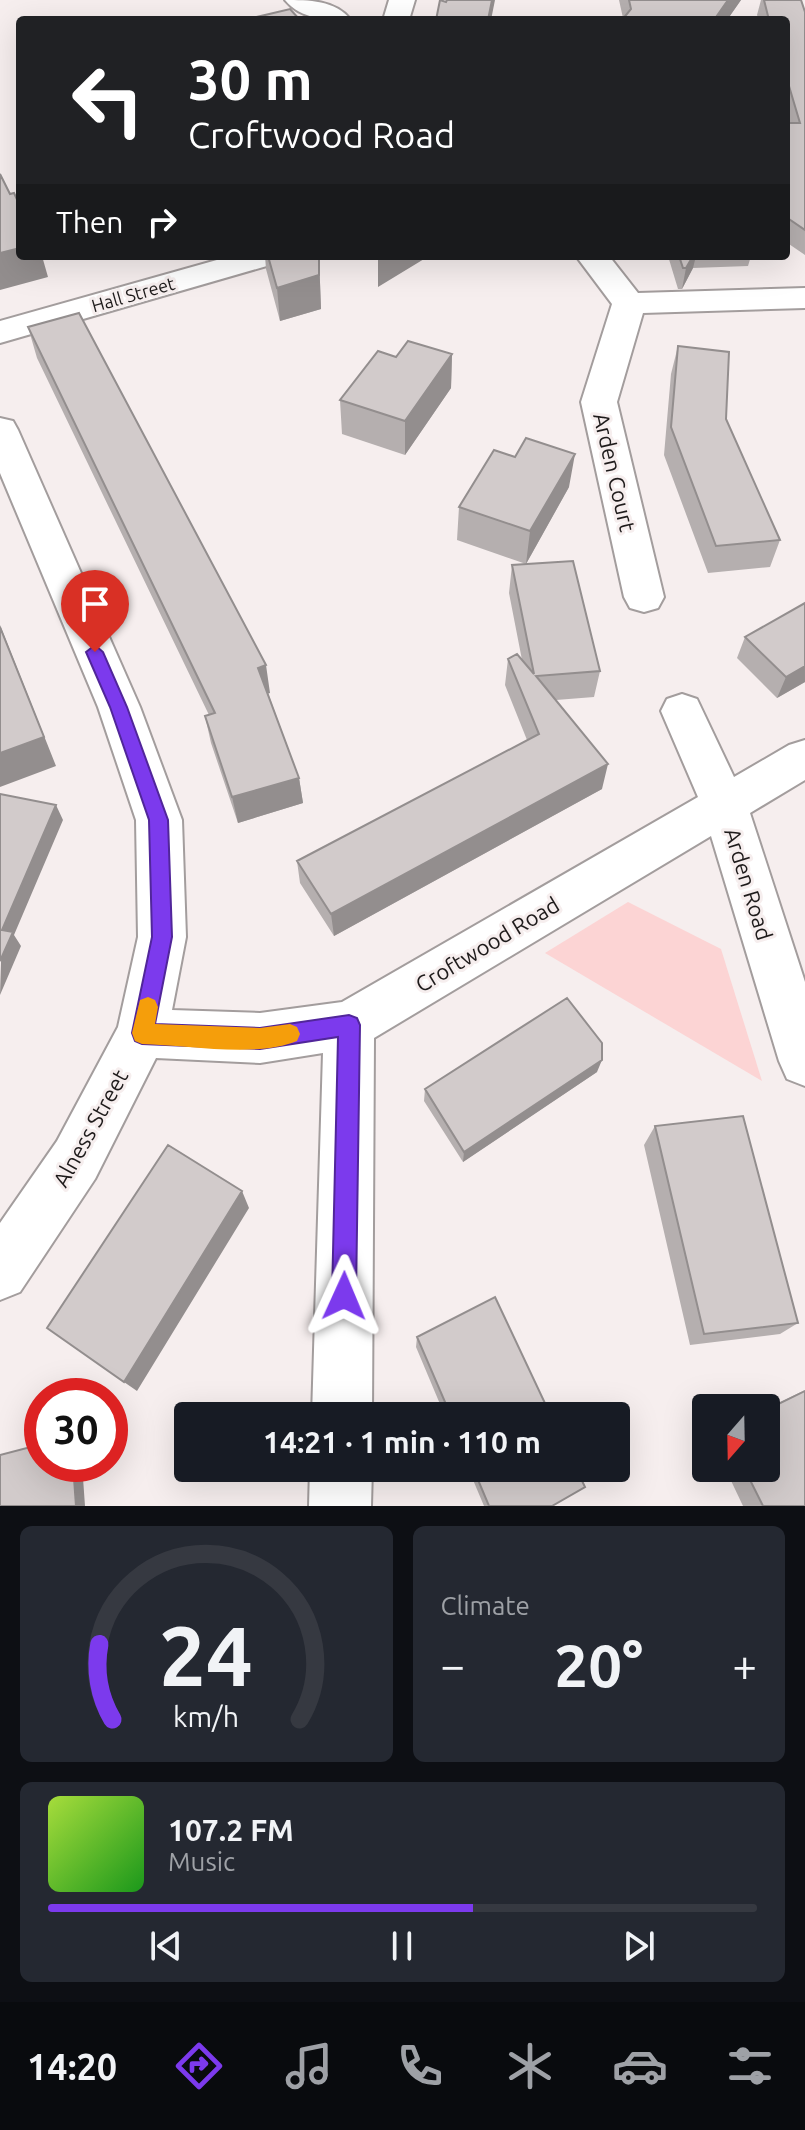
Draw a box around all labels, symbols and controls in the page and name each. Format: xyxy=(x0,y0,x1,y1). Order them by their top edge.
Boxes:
icon: left xyxy=(56,48,160,152)
text: 30 m xyxy=(188,48,313,111)
text: Croftwood Road xyxy=(188,114,455,155)
icon: right xyxy=(140,200,184,244)
text: Then xyxy=(56,205,124,239)
street label: Hall Street xyxy=(89,273,177,315)
street label: Arden Court xyxy=(589,410,641,534)
pin xyxy=(61,570,129,652)
icon: arrive xyxy=(73,582,117,626)
street label: Arden Road xyxy=(720,825,778,943)
street label: Croftwood Road xyxy=(411,891,563,997)
street label: Alness Street xyxy=(47,1065,133,1191)
position arrow xyxy=(302,1254,386,1338)
speed limit sign: 30 xyxy=(24,1378,128,1482)
north arrow xyxy=(692,1394,780,1482)
map controls xyxy=(692,1394,780,1482)
text: 14:21 · 1 min · 110 m xyxy=(263,1425,541,1459)
text: Climate xyxy=(441,1591,530,1620)
text: 24 xyxy=(159,1608,253,1702)
text: 20° xyxy=(554,1631,643,1698)
text: − xyxy=(441,1640,465,1689)
text: + xyxy=(732,1640,757,1689)
text: km/h xyxy=(173,1700,239,1732)
text: 107.2 FM xyxy=(168,1813,294,1847)
text: Music xyxy=(168,1847,235,1876)
icon: previous xyxy=(144,1924,188,1968)
icon: pause xyxy=(380,1924,424,1968)
icon: next xyxy=(617,1924,661,1968)
icon: directions xyxy=(171,2038,227,2094)
icon: music xyxy=(281,2038,337,2094)
icon: phone xyxy=(392,2038,448,2094)
icon: climate xyxy=(502,2038,558,2094)
icon: car xyxy=(612,2038,668,2094)
icon: filters xyxy=(722,2038,778,2094)
text: 14:20 xyxy=(27,2046,117,2087)

